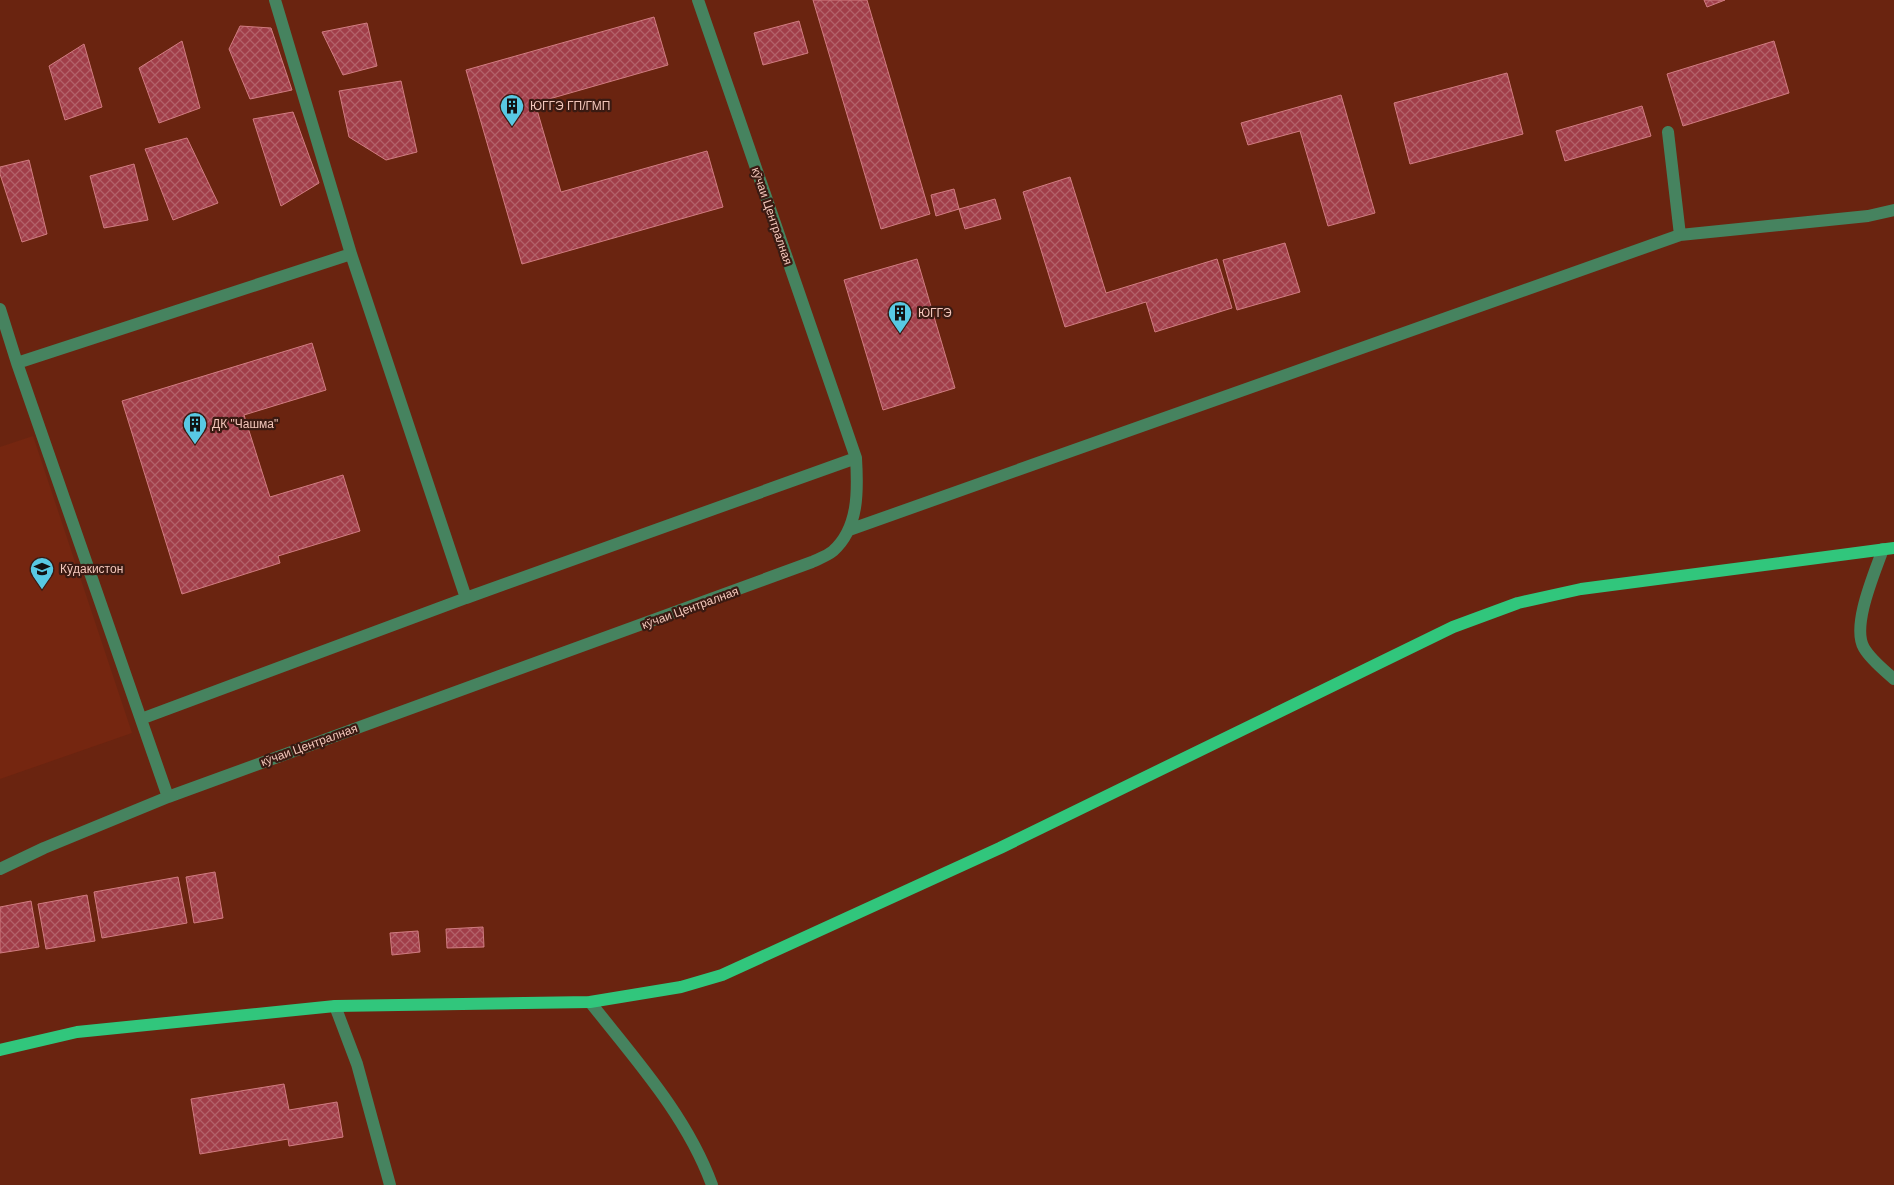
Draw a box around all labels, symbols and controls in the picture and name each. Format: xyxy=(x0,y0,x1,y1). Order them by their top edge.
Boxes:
building icon: ЮГГЭ ГП/ГМП xyxy=(499,93,525,127)
place label: ЮГГЭ ГП/ГМП xyxy=(530,99,610,113)
street label: кӯчаи Централная xyxy=(749,165,795,267)
building icon: ЮГГЭ xyxy=(887,300,913,334)
place label: ЮГГЭ xyxy=(918,306,952,320)
building icon: ДК "Чашма" xyxy=(182,411,208,445)
place label: ДК "Чашма" xyxy=(212,417,278,431)
school or university icon: Кӯдакистон xyxy=(29,556,55,590)
place label: Кӯдакистон xyxy=(60,562,123,576)
street label: кӯчаи Централная xyxy=(640,584,740,632)
street label: кӯчаи Централная xyxy=(259,721,359,769)

